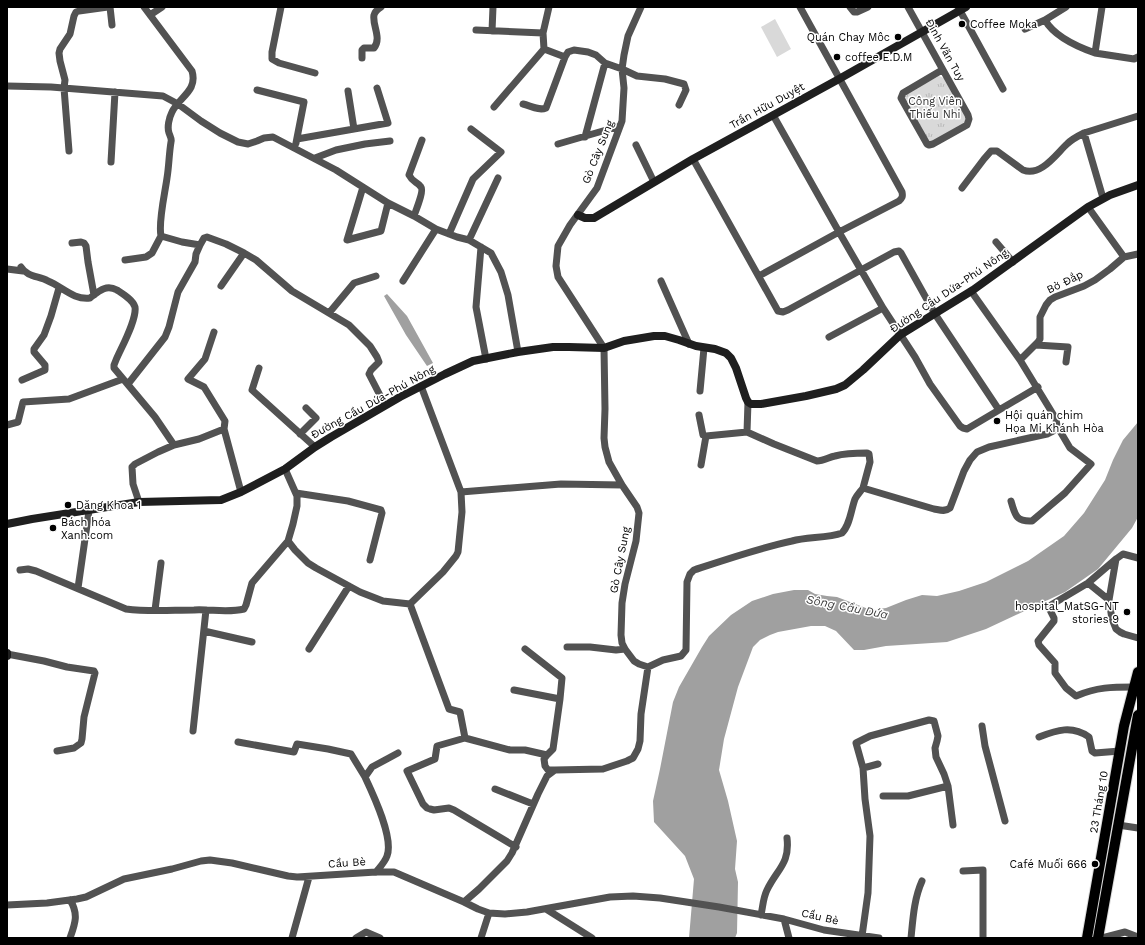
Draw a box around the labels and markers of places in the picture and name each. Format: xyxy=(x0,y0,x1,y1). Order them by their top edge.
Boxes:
place label: Coffee Moka xyxy=(970,18,1037,31)
marker: Coffee Moka xyxy=(957,19,967,29)
place label: Quán Chay Môc xyxy=(807,31,890,44)
marker: Quán Chay Môc xyxy=(893,32,903,42)
place label: coffee E.D.M xyxy=(845,51,912,64)
marker: coffee E.D.M xyxy=(832,52,842,62)
place label: Hội quán chim Họa Mi Khánh Hòa xyxy=(1005,409,1104,435)
marker: Hội quán chim Họa Mi Khánh Hòa xyxy=(992,416,1002,426)
place label: Dăng Khoa 1 xyxy=(76,499,141,512)
marker: Dăng Khoa 1 xyxy=(63,500,73,510)
place label: Bách hóa Xanh.com xyxy=(61,516,113,542)
marker: Bách hóa Xanh.com xyxy=(48,523,58,533)
place label: hospital_MatSG-NT stories 9 xyxy=(1015,600,1119,626)
marker: hospital_MatSG-NT stories 9 xyxy=(1122,607,1132,617)
place label: Café Muối 666 xyxy=(1010,858,1087,871)
marker: Café Muối 666 xyxy=(1090,859,1100,869)

